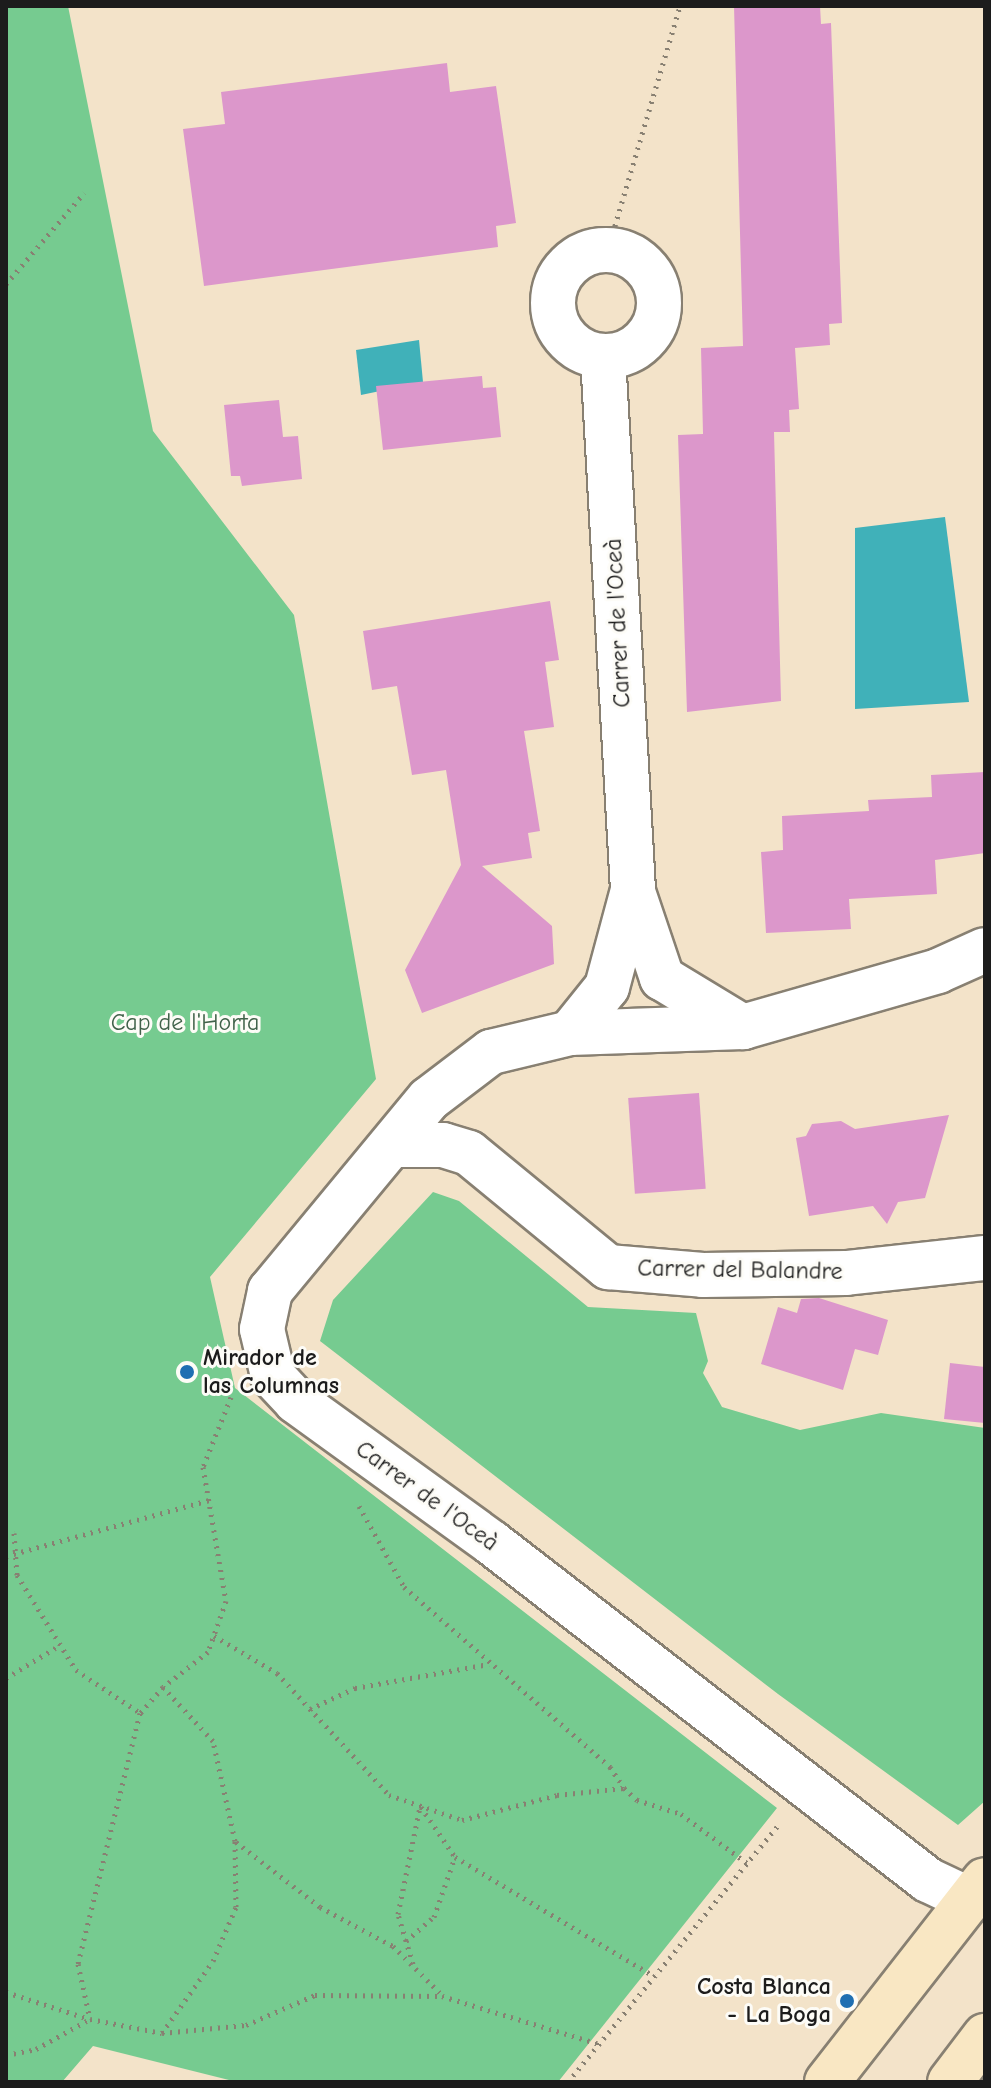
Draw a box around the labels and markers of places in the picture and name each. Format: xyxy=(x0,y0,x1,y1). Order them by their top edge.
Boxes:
place label: Mirador de las Columnas xyxy=(203,1344,339,1400)
marker: Mirador de las Columnas xyxy=(178,1363,196,1381)
place label: Costa Blanca - La Boga xyxy=(697,1973,831,2029)
marker: Costa Blanca - La Boga xyxy=(838,1992,856,2010)

